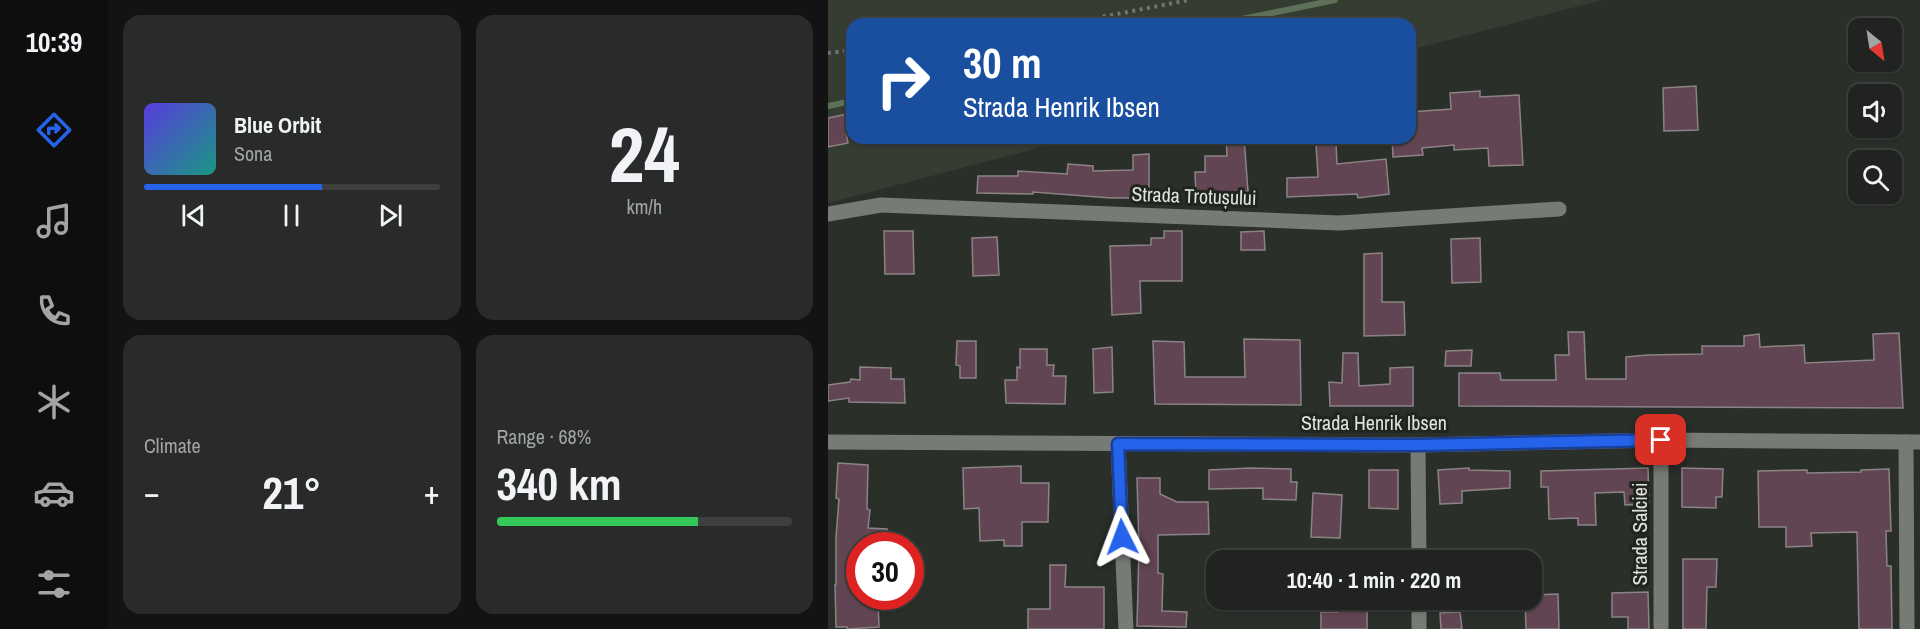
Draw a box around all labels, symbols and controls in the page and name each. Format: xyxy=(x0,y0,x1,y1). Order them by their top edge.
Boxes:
north arrow xyxy=(1848,18,1902,72)
map controls xyxy=(1848,18,1902,204)
text: 10:39 xyxy=(26,24,82,60)
text: 30 m xyxy=(963,35,1042,91)
icon: right xyxy=(864,42,942,120)
button: sound xyxy=(1848,84,1902,138)
text: Strada Henrik Ibsen xyxy=(963,89,1160,125)
text: 24 xyxy=(609,101,680,206)
icon: directions xyxy=(33,109,75,151)
text: Blue Orbit xyxy=(234,110,321,140)
text: Sona xyxy=(234,140,272,167)
button: search xyxy=(1848,150,1902,204)
street label: Strada Trotușului xyxy=(1131,180,1257,211)
text: km/h xyxy=(626,193,662,220)
icon: previous xyxy=(177,199,210,232)
icon: pause xyxy=(275,199,308,232)
icon: next xyxy=(374,199,407,232)
icon: music xyxy=(33,200,75,242)
icon: phone xyxy=(33,290,75,332)
icon: climate xyxy=(33,381,75,423)
street label: Strada Henrik Ibsen xyxy=(1301,409,1447,436)
pin xyxy=(1635,414,1686,465)
text: Range · 68% xyxy=(497,423,591,450)
icon: arrive xyxy=(1644,423,1677,456)
text: Climate xyxy=(144,432,201,459)
text: 340 km xyxy=(497,453,622,514)
text: 21° xyxy=(262,462,321,523)
text: − xyxy=(144,470,160,514)
text: + xyxy=(424,470,439,514)
icon: car xyxy=(33,472,75,514)
street label: Strada Salciei xyxy=(1626,482,1653,586)
position arrow xyxy=(1090,505,1154,569)
speed limit sign: 30 xyxy=(846,532,924,610)
icon: filters xyxy=(33,563,75,605)
text: 10:40 · 1 min · 220 m xyxy=(1287,565,1461,595)

